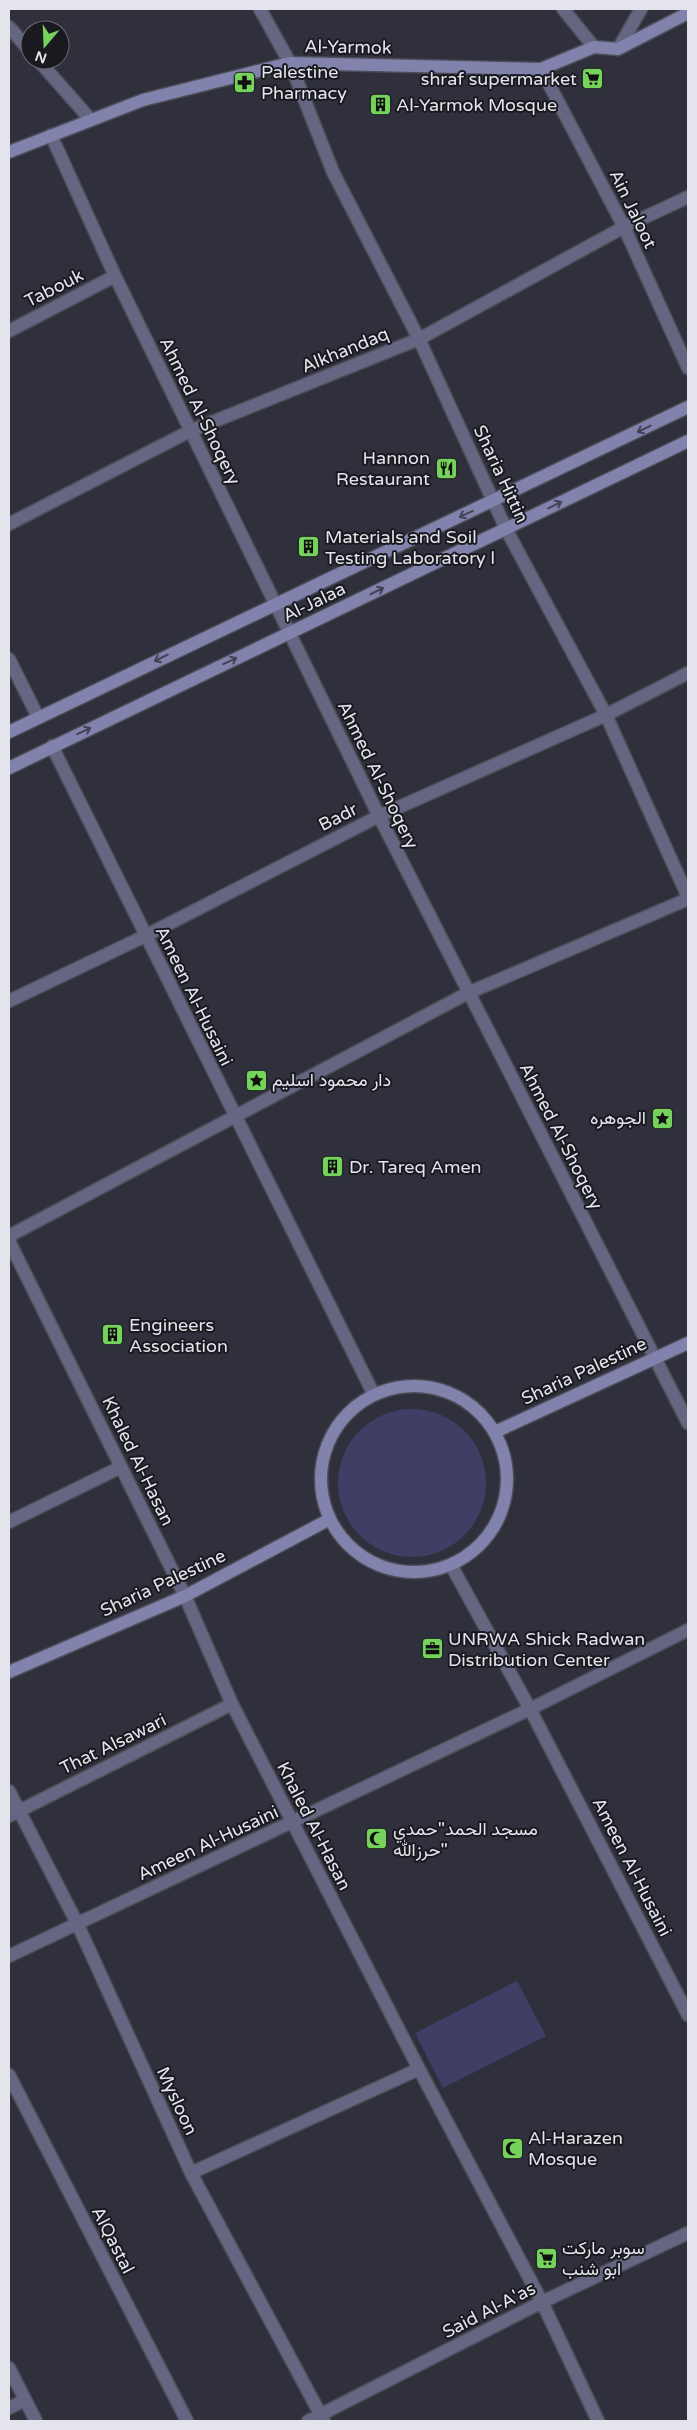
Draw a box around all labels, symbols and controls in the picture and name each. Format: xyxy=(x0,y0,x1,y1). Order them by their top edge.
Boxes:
north arrow xyxy=(20,20,70,70)
street label: Al-Yarmok xyxy=(304,35,392,59)
text: N xyxy=(33,47,49,67)
place label: Palestine Pharmacy xyxy=(261,61,347,104)
supermarket icon: shraf supermarket xyxy=(581,67,605,91)
place label: shraf supermarket xyxy=(421,68,577,90)
pharmacy icon: Palestine Pharmacy xyxy=(233,70,257,94)
building icon: Al-Yarmok Mosque xyxy=(368,93,392,117)
place label: Al-Yarmok Mosque xyxy=(396,94,557,116)
street label: Ain Jaloot xyxy=(604,166,662,252)
street label: Tabouk xyxy=(21,264,87,312)
street label: Alkhandaq xyxy=(298,322,392,378)
street label: Ahmed Al-Shoqery xyxy=(155,334,245,489)
street label: Sharia Hittin xyxy=(469,422,533,526)
one-way arrow xyxy=(637,424,652,434)
place label: Hannon Restaurant xyxy=(336,447,430,490)
restaurant icon: Hannon Restaurant xyxy=(434,456,458,480)
one-way arrow xyxy=(547,500,562,509)
one-way arrow xyxy=(459,510,474,519)
place label: Materials and Soil Testing Laboratory l xyxy=(325,526,495,569)
building icon: Materials and Soil Testing Laboratory l xyxy=(297,535,321,559)
street label: Al-Jalaa xyxy=(279,577,349,627)
one-way arrow xyxy=(369,586,384,595)
one-way arrow xyxy=(154,654,169,663)
one-way arrow xyxy=(222,656,237,665)
street label: Ahmed Al-Shoqery xyxy=(333,698,423,853)
one-way arrow xyxy=(76,726,91,736)
street label: Badr xyxy=(315,798,361,836)
street label: Ameen Al-Husaini xyxy=(151,922,237,1070)
street label: Ahmed Al-Shoqery xyxy=(514,1059,608,1213)
place icon: دار محمود اسليم xyxy=(244,1068,268,1092)
place label: دار محمود اسليم xyxy=(272,1069,391,1092)
place icon: الجوهره xyxy=(650,1106,674,1130)
place label: الجوهره xyxy=(590,1107,646,1129)
building icon: Dr. Tareq Amen xyxy=(321,1155,345,1179)
place label: Dr. Tareq Amen xyxy=(349,1156,482,1178)
place label: Engineers Association xyxy=(129,1314,228,1357)
building icon: Engineers Association xyxy=(101,1323,125,1347)
street label: Sharia Palestine xyxy=(518,1332,650,1410)
street label: Khaled Al-Hasan xyxy=(97,1393,179,1529)
street label: Sharia Palestine xyxy=(97,1544,229,1622)
place label: UNRWA Shick Radwan Distribution Center xyxy=(448,1628,645,1671)
office icon: UNRWA Shick Radwan Distribution Center xyxy=(420,1637,444,1661)
street label: That Alsawari xyxy=(56,1709,170,1779)
street label: Khaled Al-Hasan xyxy=(272,1758,356,1894)
street label: Ameen Al-Husaini xyxy=(587,1794,677,1940)
street label: Ameen Al-Husaini xyxy=(134,1801,282,1885)
place label: مسجد الحمد"حمدي حرزالله" xyxy=(393,1818,538,1861)
mosque icon: مسجد الحمد"حمدي حرزالله" xyxy=(365,1827,389,1851)
street label: Mysloon xyxy=(152,2063,202,2139)
place label: Al-Harazen Mosque xyxy=(528,2127,623,2170)
mosque icon: Al-Harazen Mosque xyxy=(500,2136,524,2160)
street label: AlQastal xyxy=(87,2203,139,2277)
place label: سوبر ماركت ابو شنب xyxy=(562,2237,645,2280)
supermarket icon: سوبر ماركت ابو شنب xyxy=(534,2246,558,2270)
street label: Said Al-A'as xyxy=(439,2277,539,2343)

